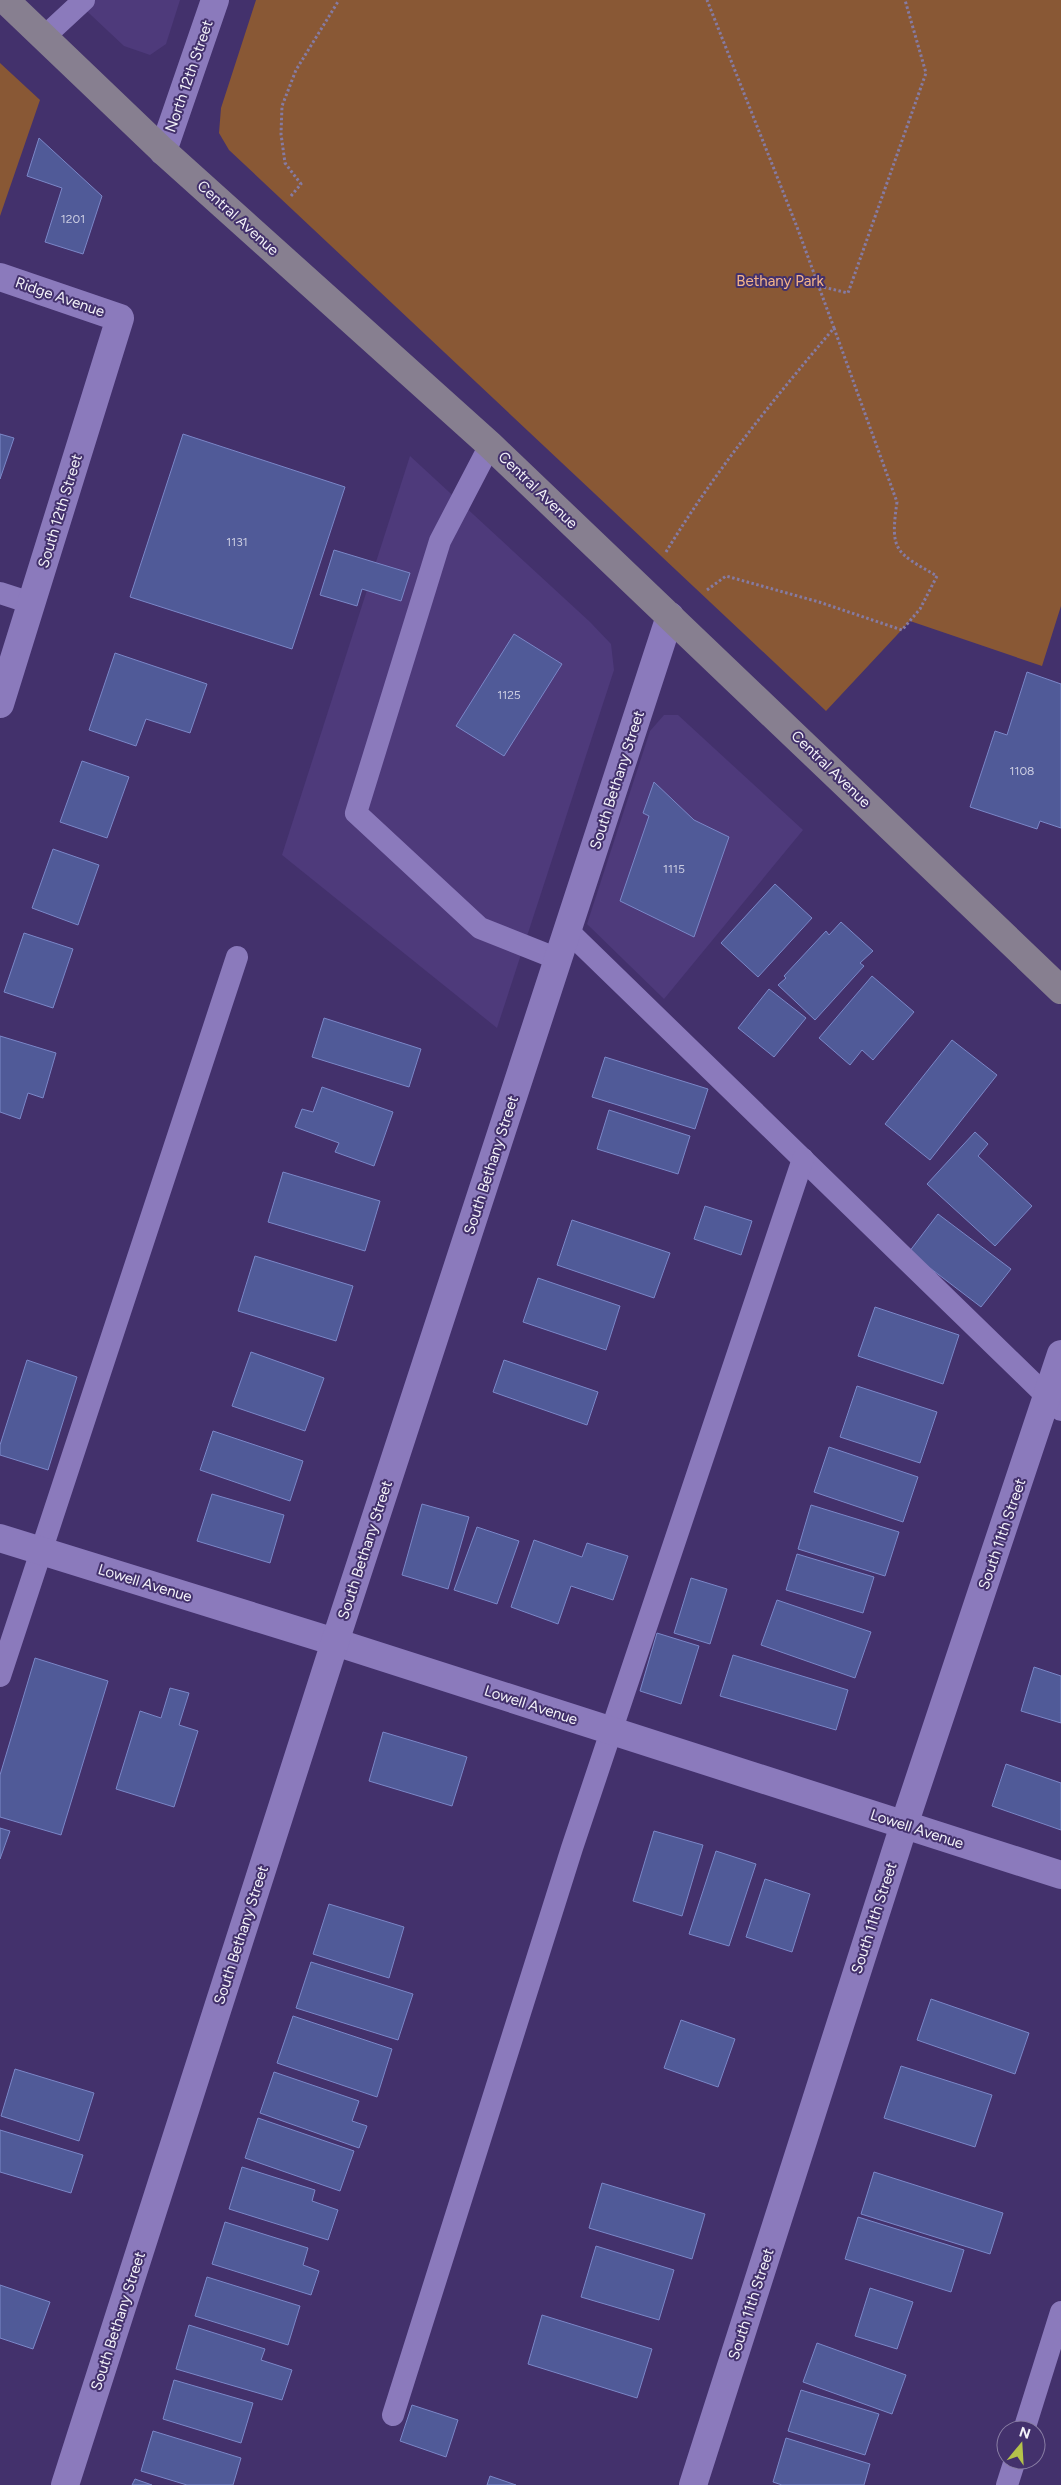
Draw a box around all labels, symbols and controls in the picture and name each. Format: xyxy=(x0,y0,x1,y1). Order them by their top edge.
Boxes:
street label: North 12th Street xyxy=(161,17,217,134)
street label: Central Avenue xyxy=(194,177,282,259)
house number: 1201 xyxy=(61,212,85,226)
park label: Bethany Park xyxy=(736,272,824,290)
street label: Ridge Avenue xyxy=(13,273,107,321)
street label: Central Avenue xyxy=(495,448,581,532)
street label: South 12th Street xyxy=(34,451,86,570)
house number: 1131 xyxy=(226,535,248,549)
house number: 1125 xyxy=(497,688,521,702)
street label: South Bethany Street xyxy=(586,708,648,852)
street label: Central Avenue xyxy=(788,727,874,811)
house number: 1108 xyxy=(1010,764,1034,778)
house number: 1115 xyxy=(663,862,685,876)
street label: South Bethany Street xyxy=(460,1093,522,1237)
street label: South 11th Street xyxy=(975,1476,1030,1592)
street label: South Bethany Street xyxy=(334,1478,396,1622)
street label: Lowell Avenue xyxy=(96,1560,194,1606)
street label: Lowell Avenue xyxy=(482,1681,580,1729)
street label: Lowell Avenue xyxy=(868,1805,966,1853)
street label: South 11th Street xyxy=(847,1860,901,1976)
street label: South Bethany Street xyxy=(210,1863,272,2007)
street label: South 11th Street xyxy=(724,2246,778,2362)
street label: South Bethany Street xyxy=(87,2249,149,2393)
north arrow xyxy=(996,2420,1046,2470)
text: N xyxy=(1017,2423,1033,2443)

